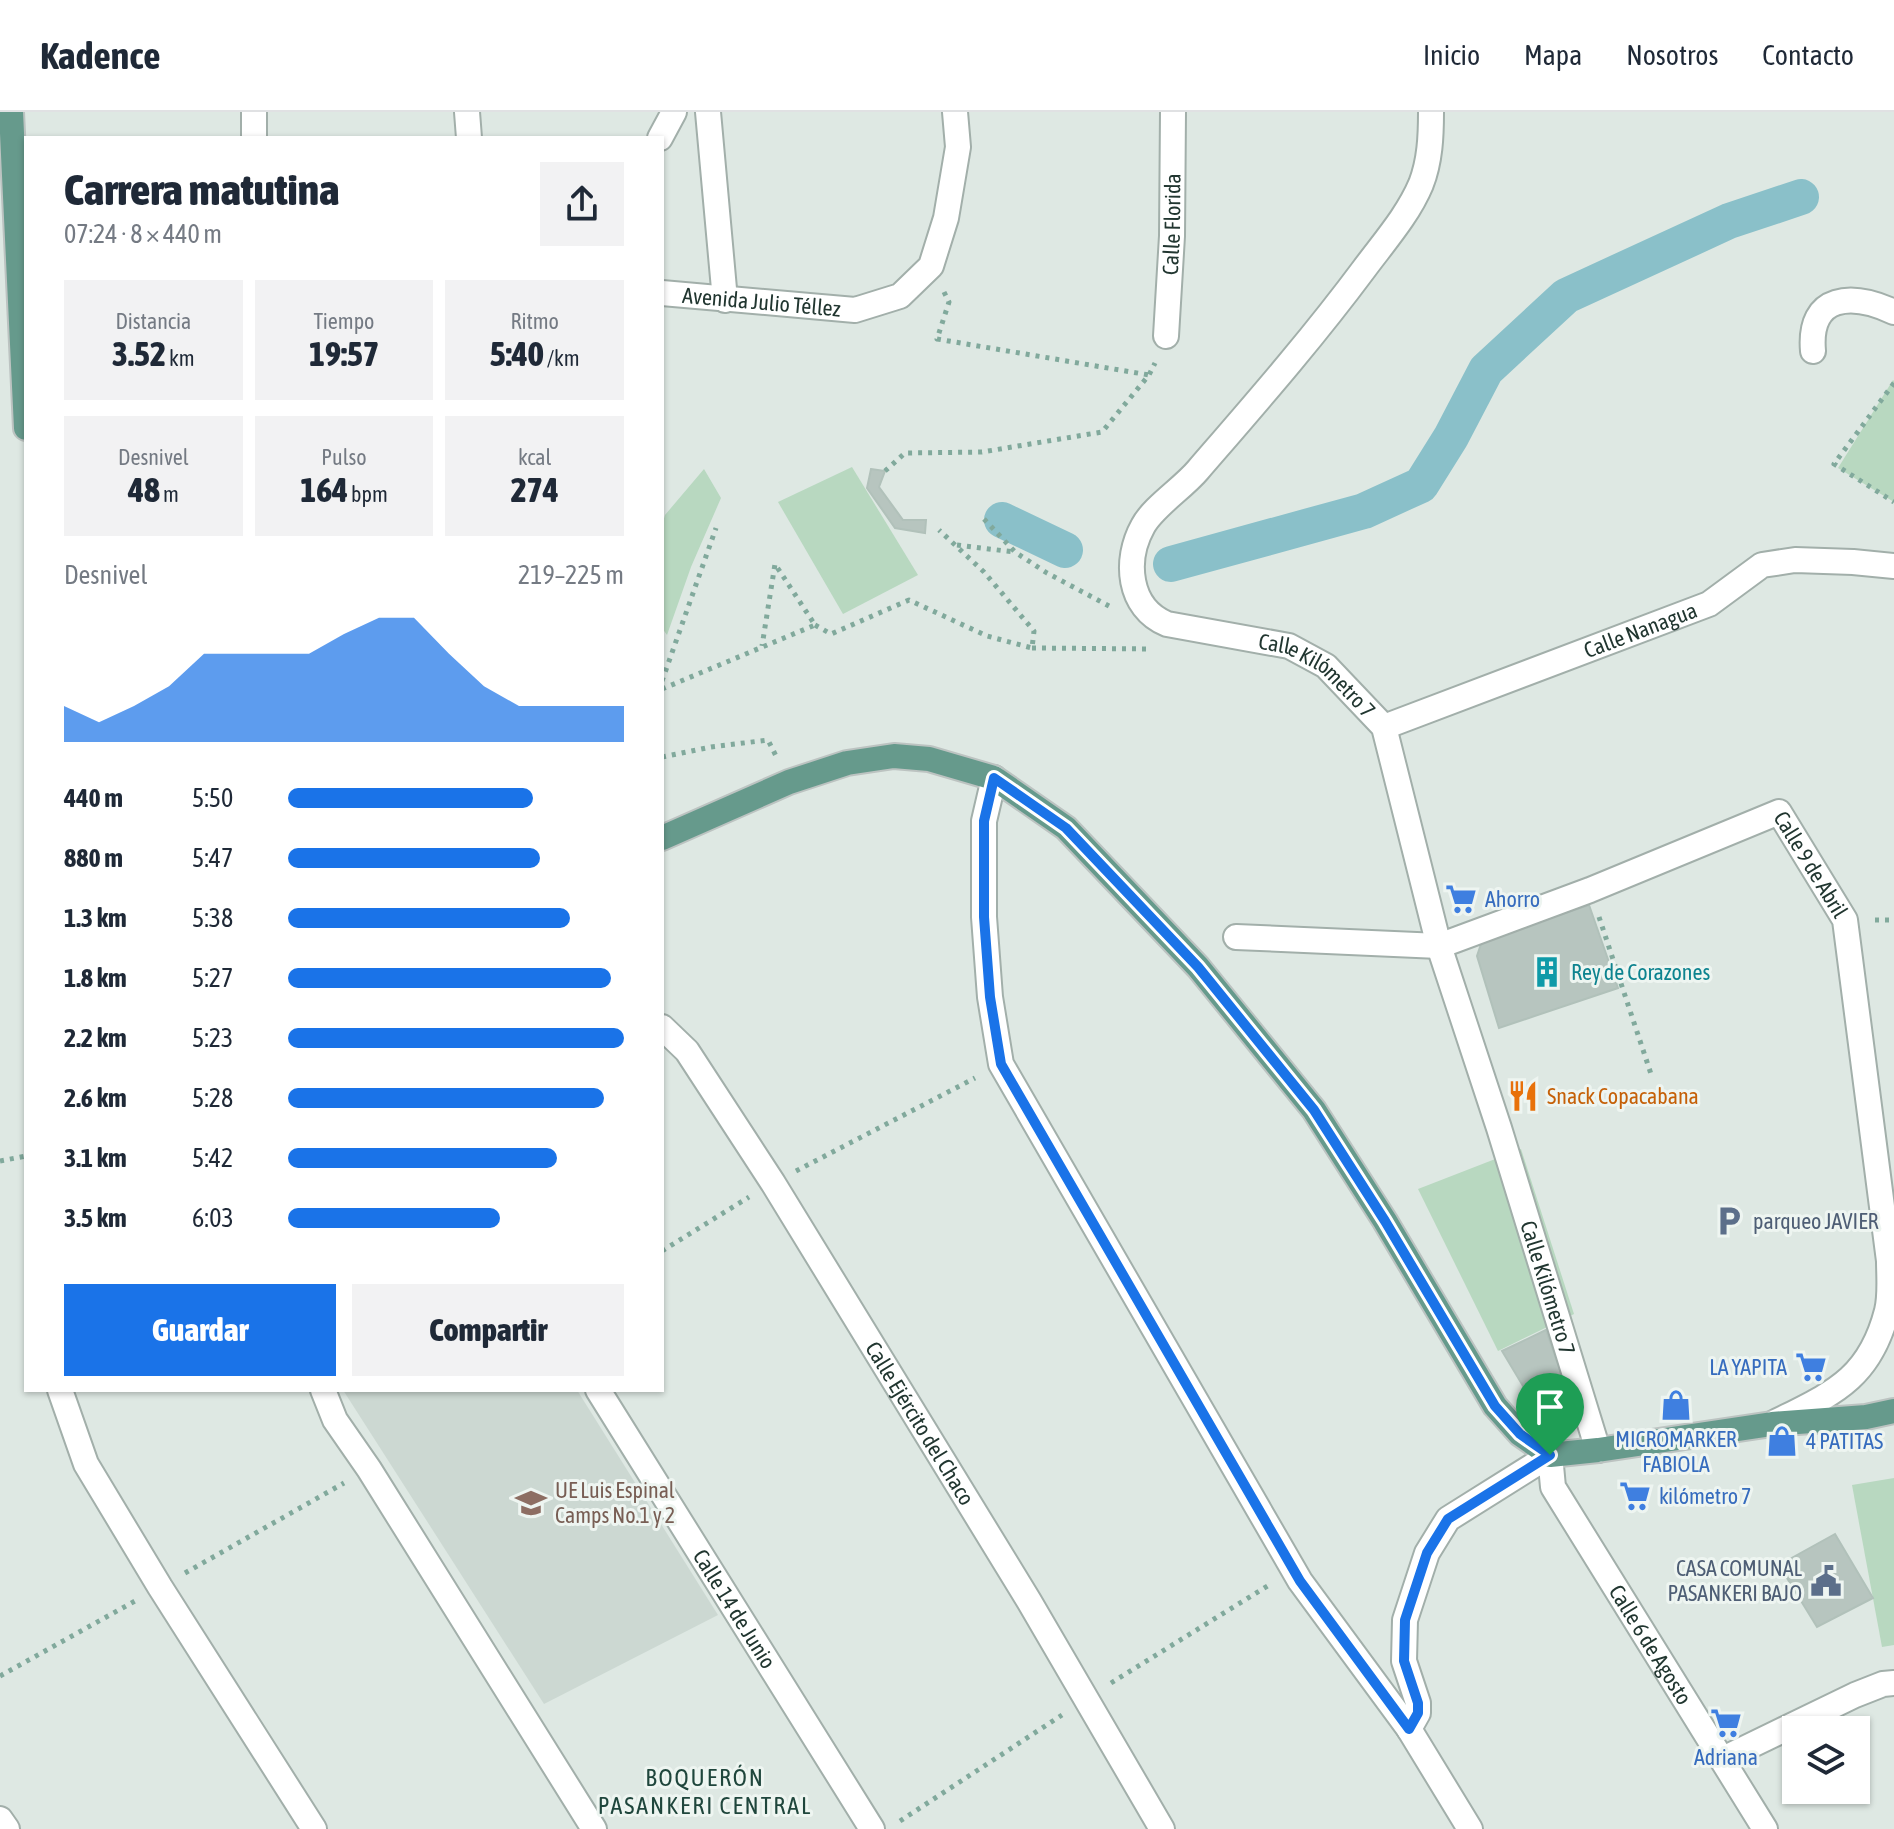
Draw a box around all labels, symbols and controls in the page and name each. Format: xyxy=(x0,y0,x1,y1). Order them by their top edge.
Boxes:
text: Kadence xyxy=(40,34,161,77)
text: Inicio xyxy=(1423,39,1480,71)
text: Mapa xyxy=(1524,39,1582,71)
text: Nosotros xyxy=(1626,39,1718,71)
text: Contacto xyxy=(1762,39,1854,71)
button: share xyxy=(540,162,624,246)
text: Carrera matutina xyxy=(64,164,339,214)
street label: Calle Florida xyxy=(1157,173,1186,276)
text: 07:24 · 8 × 440 m xyxy=(64,219,222,249)
street label: Avenida Julio Téllez xyxy=(681,282,842,322)
text: Distancia xyxy=(115,308,191,334)
text: Tiempo xyxy=(314,308,374,334)
text: Ritmo xyxy=(510,308,559,334)
text: 3.52 xyxy=(112,334,166,373)
text: 19:57 xyxy=(309,334,379,373)
text: 5:40 xyxy=(490,334,544,373)
text: km xyxy=(166,345,195,371)
text: /km xyxy=(544,345,580,371)
text: Desnivel xyxy=(118,444,189,470)
text: Pulso xyxy=(321,444,367,470)
text: kcal xyxy=(518,444,551,470)
text: 48 xyxy=(128,470,160,509)
text: 164 xyxy=(300,470,348,509)
text: 274 xyxy=(511,470,559,509)
text: m xyxy=(160,481,179,507)
text: bpm xyxy=(348,481,388,507)
text: Desnivel xyxy=(64,560,147,590)
text: 219–225 m xyxy=(518,560,624,590)
street label: Calle Nanagua xyxy=(1580,597,1701,663)
street label: Calle Kilómetro 7 xyxy=(1257,628,1381,723)
text: 440 m xyxy=(64,783,123,813)
text: 5:50 xyxy=(192,783,233,813)
street label: Calle 9 de Abril xyxy=(1769,806,1853,922)
text: 880 m xyxy=(64,843,123,873)
text: 5:47 xyxy=(192,843,233,873)
supermarket icon: Ahorro xyxy=(1444,882,1478,916)
place label: Ahorro xyxy=(1485,886,1540,912)
text: 1.3 km xyxy=(64,903,127,933)
text: 5:38 xyxy=(192,903,233,933)
building icon: Rey de Corazones xyxy=(1530,955,1564,989)
place label: Rey de Corazones xyxy=(1571,959,1710,985)
text: 1.8 km xyxy=(64,963,127,993)
text: 5:27 xyxy=(192,963,233,993)
text: 2.2 km xyxy=(64,1023,127,1053)
text: 5:23 xyxy=(192,1023,233,1053)
restaurant icon: Snack Copacabana xyxy=(1506,1079,1540,1113)
text: 2.6 km xyxy=(64,1083,127,1113)
text: 5:28 xyxy=(192,1083,233,1113)
place label: Snack Copacabana xyxy=(1547,1083,1699,1109)
text: 3.1 km xyxy=(64,1143,127,1173)
text: 5:42 xyxy=(192,1143,233,1173)
text: 3.5 km xyxy=(64,1203,127,1233)
text: 6:03 xyxy=(192,1203,234,1233)
parking icon: parqueo JAVIER xyxy=(1712,1204,1746,1238)
place label: parqueo JAVIER xyxy=(1753,1208,1879,1234)
street label: Calle Kilómetro 7 xyxy=(1515,1218,1581,1358)
button: Guardar xyxy=(64,1284,336,1376)
button: Compartir xyxy=(352,1284,624,1376)
street label: Calle Ejército del Chaco xyxy=(860,1337,980,1510)
supermarket icon: LA YAPITA xyxy=(1794,1350,1828,1384)
place label: LA YAPITA xyxy=(1709,1354,1787,1380)
pin xyxy=(1516,1373,1584,1455)
icon: arrive xyxy=(1528,1385,1572,1429)
shop icon: MICROMARKER FABIOLA xyxy=(1659,1388,1693,1422)
shop icon: 4 PATITAS xyxy=(1765,1424,1799,1458)
place label: MICROMARKER FABIOLA xyxy=(1615,1426,1737,1477)
place label: 4 PATITAS xyxy=(1806,1428,1883,1454)
place label: UE Luis Espinal Camps No.1 y 2 xyxy=(555,1477,675,1528)
supermarket icon: kilómetro 7 xyxy=(1618,1479,1652,1513)
place label: kilómetro 7 xyxy=(1659,1483,1751,1509)
school or university icon: UE Luis Espinal Camps No.1 y 2 xyxy=(514,1486,548,1520)
street label: Calle 14 de Junio xyxy=(688,1544,782,1673)
place label: CASA COMUNAL PASANKERI BAJO xyxy=(1667,1555,1802,1606)
public building icon: CASA COMUNAL PASANKERI BAJO xyxy=(1809,1564,1843,1598)
street label: Calle 6 de Agosto xyxy=(1604,1580,1697,1709)
supermarket icon: Adriana xyxy=(1709,1706,1743,1740)
map controls xyxy=(1782,1716,1870,1804)
button: layers xyxy=(1782,1716,1870,1804)
place label: Adriana xyxy=(1694,1744,1758,1770)
district label: BOQUERÓN PASANKERI CENTRAL xyxy=(598,1764,812,1819)

